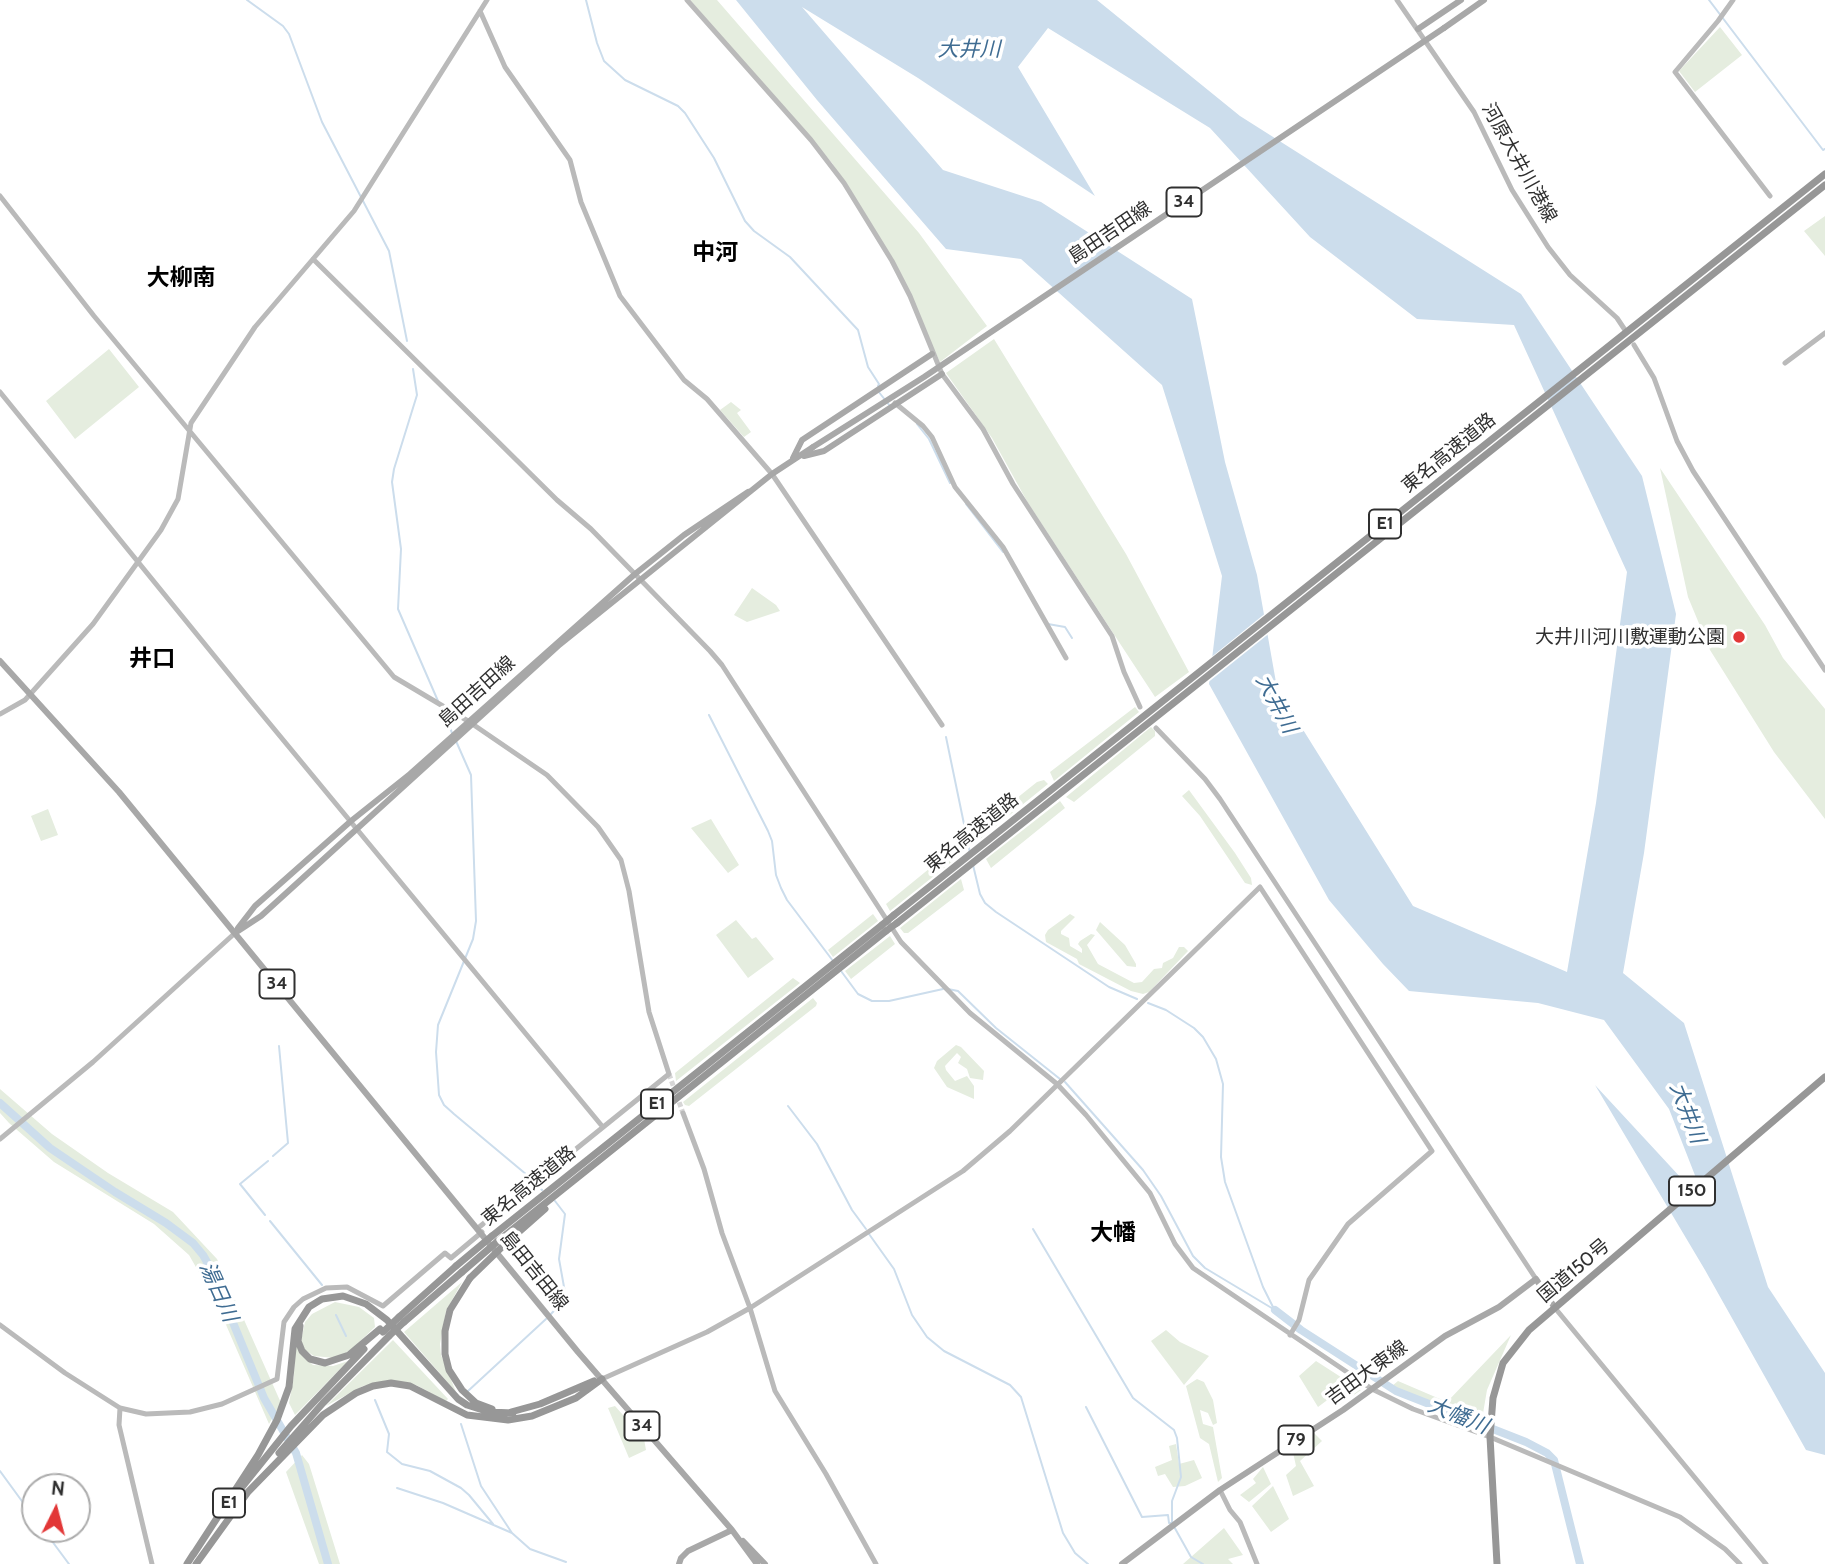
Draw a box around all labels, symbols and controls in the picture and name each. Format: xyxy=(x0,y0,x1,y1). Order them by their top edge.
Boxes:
water label: 大井川 xyxy=(938,37,1000,63)
street label: 河原大井川港線 xyxy=(1477,99,1561,227)
road number: 34 xyxy=(1166,188,1202,216)
street label: 島田吉田線 xyxy=(1064,197,1156,269)
district label: 中河 xyxy=(692,239,738,267)
district label: 大柳南 xyxy=(147,264,215,292)
street label: 東名高速道路 xyxy=(1398,408,1500,498)
road number: E1 xyxy=(1369,510,1401,538)
place label: 大井川河川敷運動公園 xyxy=(1535,626,1725,648)
marker: 大井川河川敷運動公園 xyxy=(1731,629,1747,645)
district label: 井口 xyxy=(129,645,175,673)
street label: 島田吉田線 xyxy=(434,652,520,732)
water label: 大井川 xyxy=(1250,670,1302,738)
street label: 東名高速道路 xyxy=(921,788,1023,878)
road number: 34 xyxy=(260,970,294,999)
water label: 大井川 xyxy=(1664,1079,1710,1147)
road number: E1 xyxy=(641,1090,673,1119)
street label: 東名高速道路 xyxy=(478,1141,580,1231)
road number: 150 xyxy=(1669,1176,1715,1206)
district label: 大幡 xyxy=(1090,1219,1136,1247)
street label: 島田吉田線 xyxy=(495,1227,573,1315)
street label: 国道150号 xyxy=(1533,1234,1615,1308)
water label: 湯日川 xyxy=(194,1258,242,1326)
street label: 吉田大東線 xyxy=(1322,1336,1412,1410)
water label: 大幡川 xyxy=(1424,1393,1492,1439)
road number: 34 xyxy=(624,1412,660,1441)
road number: 79 xyxy=(1278,1426,1314,1455)
north arrow xyxy=(21,1473,91,1543)
text: N xyxy=(50,1476,66,1501)
road number: E1 xyxy=(213,1488,245,1518)

